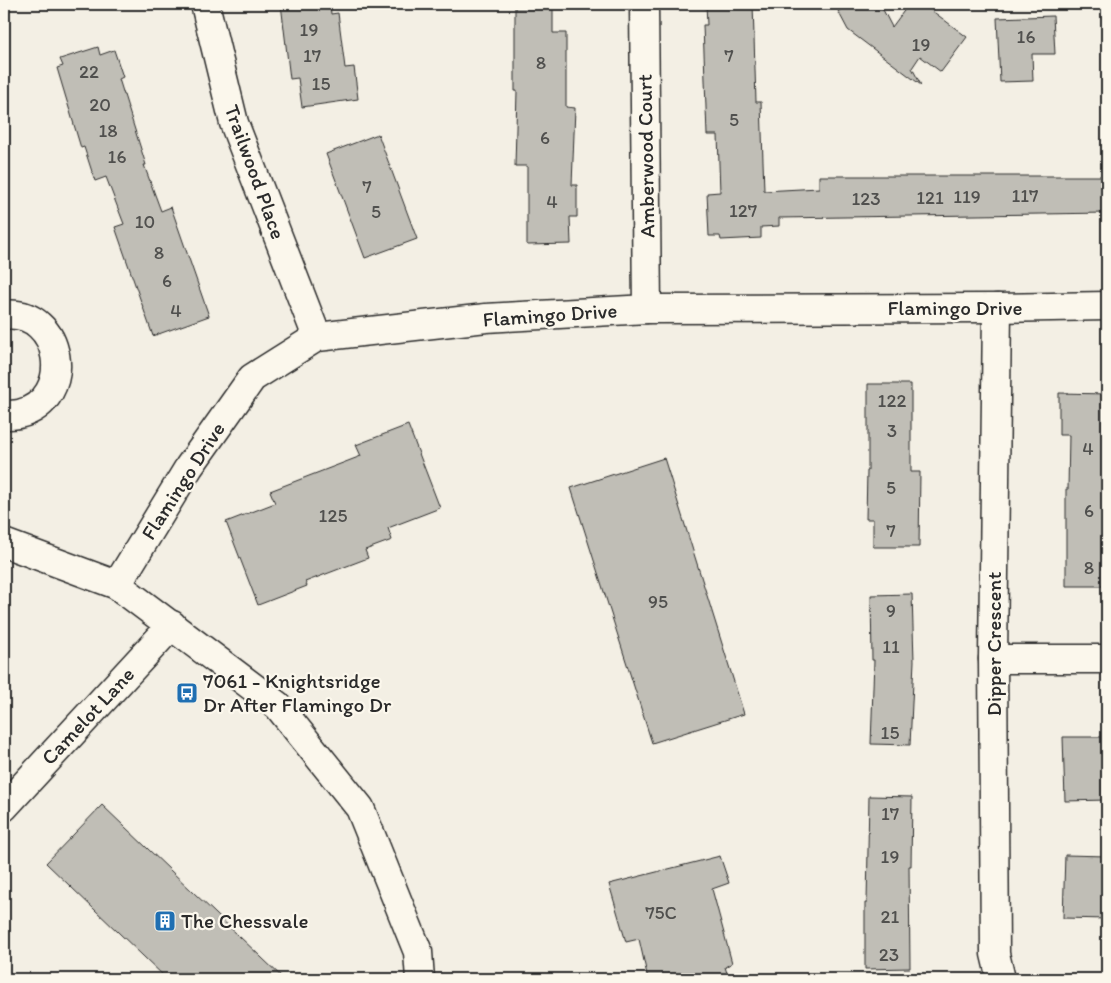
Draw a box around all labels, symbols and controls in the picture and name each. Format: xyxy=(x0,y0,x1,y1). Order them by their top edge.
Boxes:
house number: 19 xyxy=(300,18,318,41)
house number: 16 xyxy=(1017,25,1035,48)
house number: 19 xyxy=(912,33,930,56)
house number: 17 xyxy=(303,44,321,67)
house number: 7 xyxy=(724,44,734,67)
house number: 8 xyxy=(536,51,546,74)
house number: 22 xyxy=(79,60,99,83)
house number: 15 xyxy=(312,72,330,95)
street label: Amberwood Court xyxy=(632,74,659,238)
house number: 20 xyxy=(89,93,111,116)
street label: Trailwood Place xyxy=(220,101,291,242)
house number: 5 xyxy=(729,108,739,131)
house number: 18 xyxy=(98,119,118,142)
house number: 6 xyxy=(540,126,550,149)
house number: 16 xyxy=(108,145,126,168)
house number: 7 xyxy=(362,175,372,198)
house number: 117 xyxy=(1011,184,1039,207)
house number: 119 xyxy=(953,185,981,208)
house number: 121 xyxy=(916,186,944,209)
house number: 123 xyxy=(851,187,881,210)
house number: 4 xyxy=(546,190,558,213)
house number: 127 xyxy=(729,199,757,222)
house number: 5 xyxy=(371,200,381,223)
house number: 10 xyxy=(135,210,155,233)
house number: 8 xyxy=(154,241,164,264)
house number: 6 xyxy=(162,269,172,292)
street label: Flamingo Drive xyxy=(888,295,1022,320)
street label: Flamingo Drive xyxy=(482,297,618,332)
house number: 4 xyxy=(170,299,182,322)
house number: 122 xyxy=(878,389,906,412)
street label: Flamingo Drive xyxy=(135,417,230,544)
house number: 3 xyxy=(887,419,897,442)
house number: 4 xyxy=(1082,437,1094,460)
house number: 5 xyxy=(886,476,896,499)
house number: 6 xyxy=(1084,499,1094,522)
house number: 125 xyxy=(319,504,347,527)
house number: 7 xyxy=(886,519,896,542)
house number: 8 xyxy=(1084,556,1094,579)
street label: Dipper Crescent xyxy=(981,572,1006,716)
house number: 95 xyxy=(648,590,668,613)
house number: 9 xyxy=(886,599,896,622)
house number: 11 xyxy=(882,635,900,658)
street label: Camelot Lane xyxy=(36,662,139,770)
place label: 7061 - Knightsridge Dr After Flamingo Dr xyxy=(203,668,392,717)
bus stop icon: 7061 - Knightsridge Dr After Flamingo Dr xyxy=(175,681,199,705)
house number: 15 xyxy=(881,721,899,744)
house number: 17 xyxy=(881,802,899,825)
house number: 19 xyxy=(881,845,899,868)
house number: 75C xyxy=(645,901,677,924)
house number: 21 xyxy=(881,905,900,928)
place label: The Chessvale xyxy=(181,908,308,933)
building icon: The Chessvale xyxy=(153,909,177,933)
house number: 23 xyxy=(879,943,899,966)

